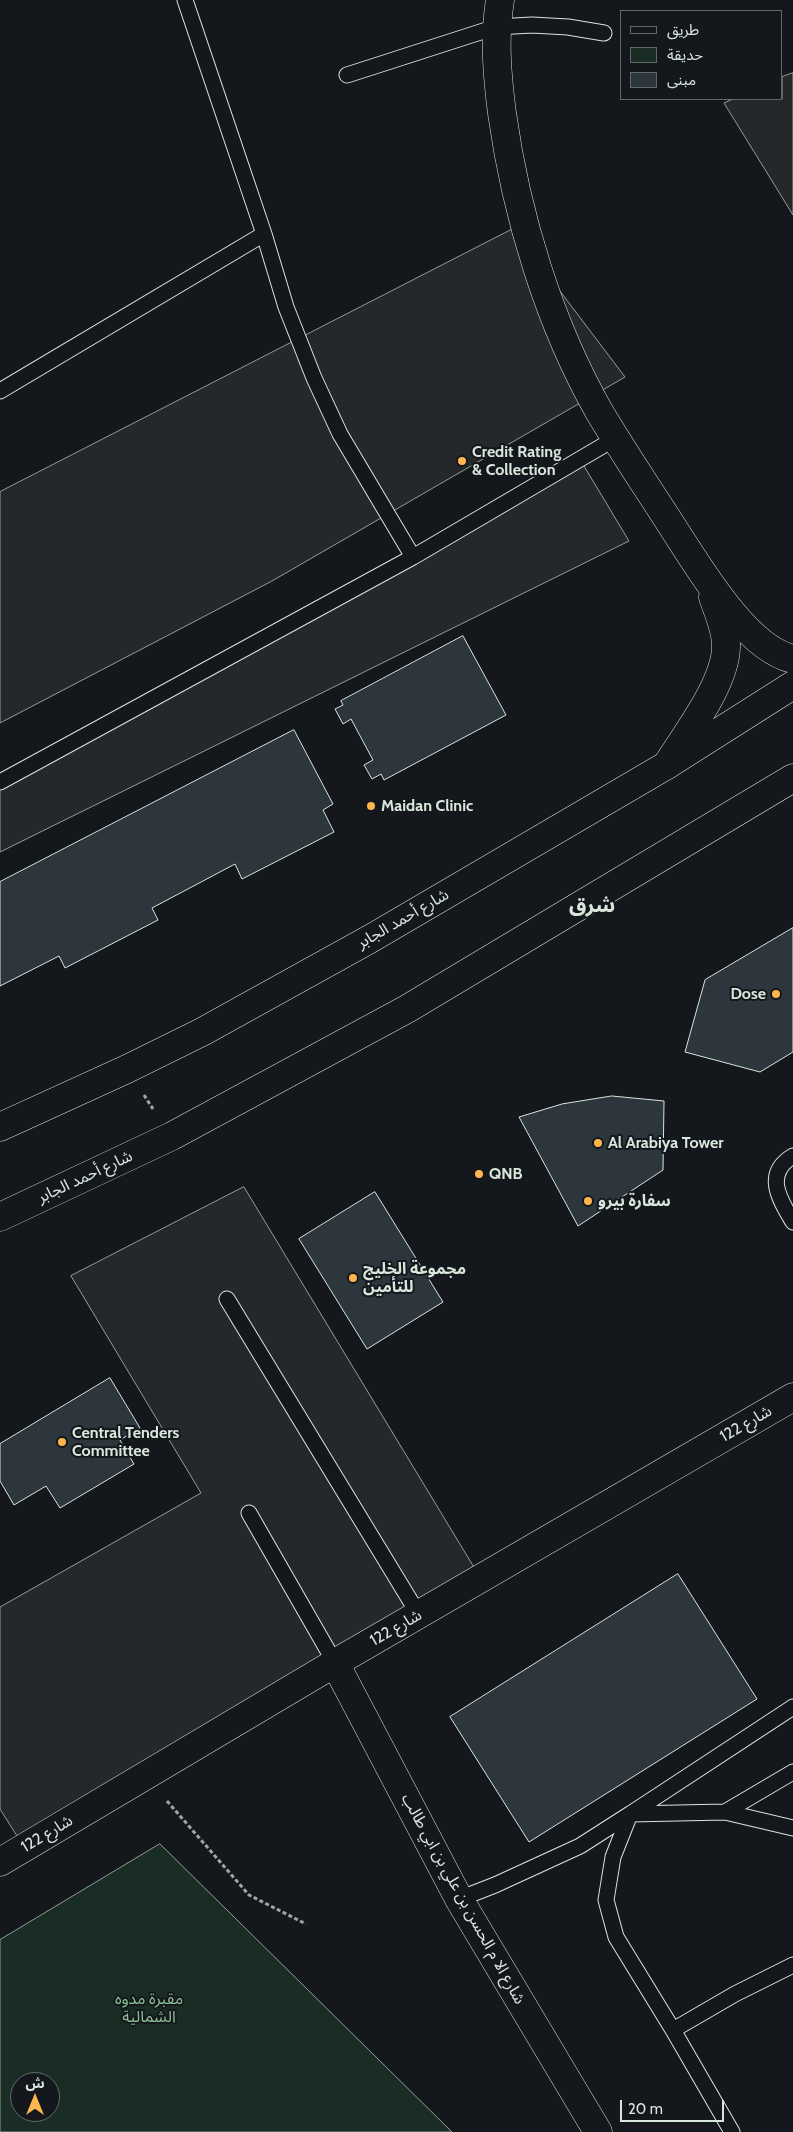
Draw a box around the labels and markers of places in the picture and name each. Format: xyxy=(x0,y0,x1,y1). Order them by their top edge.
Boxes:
place label: Credit Rating & Collection xyxy=(472,442,561,480)
marker: Credit Rating & Collection xyxy=(456,455,468,467)
place label: Maidan Clinic xyxy=(381,796,473,816)
marker: Maidan Clinic xyxy=(365,800,377,812)
place label: Dose xyxy=(730,984,766,1004)
marker: Dose xyxy=(770,988,782,1000)
place label: Al Arabiya Tower xyxy=(608,1133,724,1153)
marker: Al Arabiya Tower xyxy=(592,1137,604,1149)
place label: QNB xyxy=(489,1164,522,1184)
marker: QNB xyxy=(473,1168,485,1180)
place label: سفارة بيرو xyxy=(598,1191,671,1211)
marker: سفارة بيرو xyxy=(582,1195,594,1207)
place label: مجموعة الخليج للتأمين xyxy=(363,1259,466,1297)
marker: مجموعة الخليج للتأمين xyxy=(347,1272,359,1284)
place label: Central Tenders Committee xyxy=(72,1423,179,1461)
marker: Central Tenders Committee xyxy=(56,1436,68,1448)

